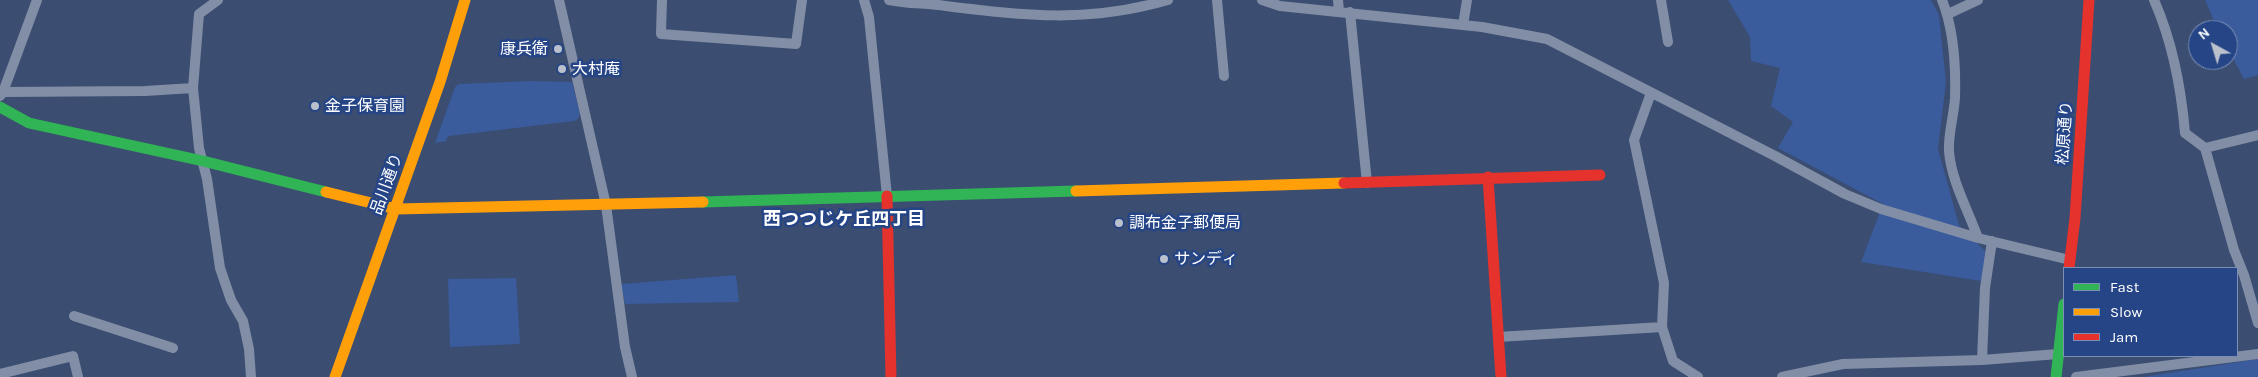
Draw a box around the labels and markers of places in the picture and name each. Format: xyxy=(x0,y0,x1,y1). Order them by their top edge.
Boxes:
place label: 康兵衛 xyxy=(500,39,548,59)
marker: 康兵衛 xyxy=(552,43,564,55)
place label: 大村庵 xyxy=(572,59,620,79)
marker: 大村庵 xyxy=(556,63,568,75)
place label: 金子保育園 xyxy=(325,96,405,116)
marker: 金子保育園 xyxy=(309,100,321,112)
place label: 調布金子郵便局 xyxy=(1129,213,1241,233)
marker: 調布金子郵便局 xyxy=(1113,217,1125,229)
place label: サンディ xyxy=(1174,249,1238,269)
marker: サンディ xyxy=(1158,253,1170,265)

